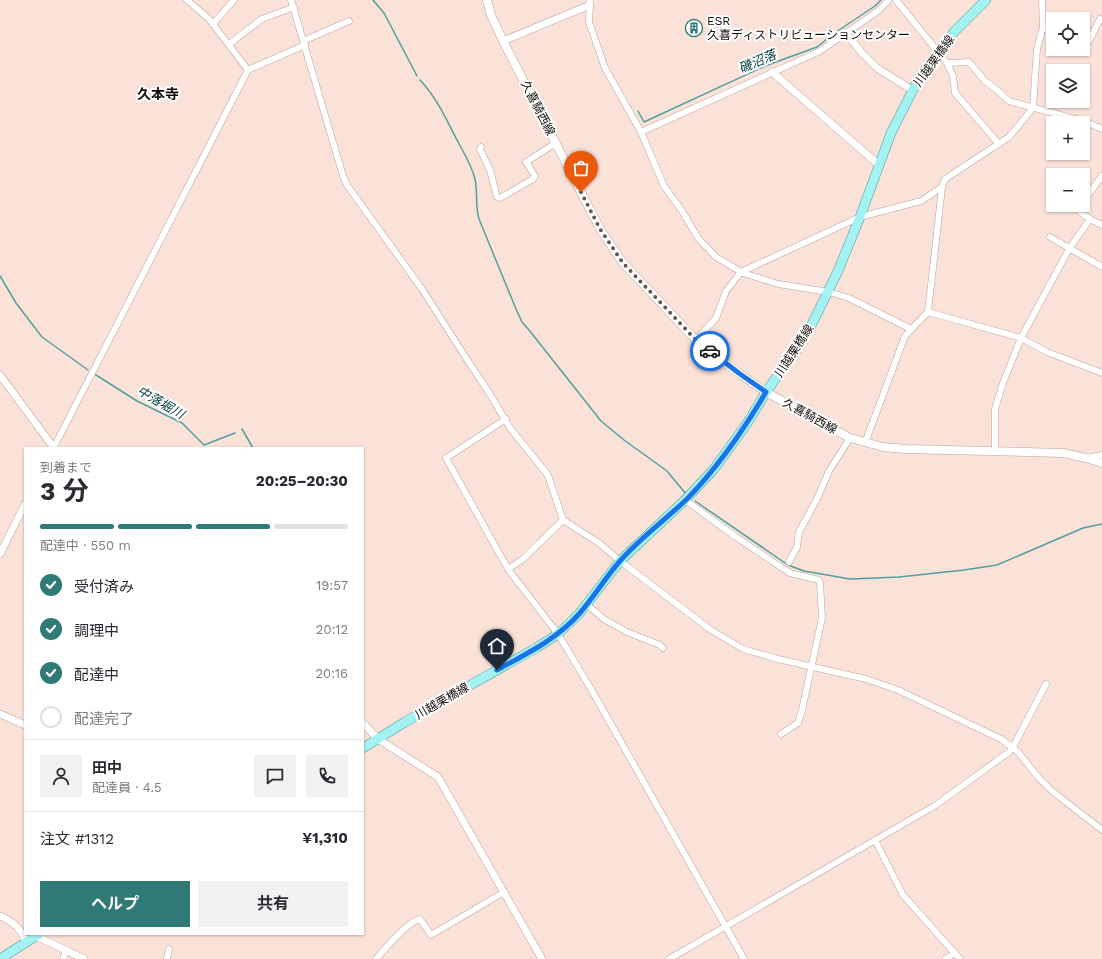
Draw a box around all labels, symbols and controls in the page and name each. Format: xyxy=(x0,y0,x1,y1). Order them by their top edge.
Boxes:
map controls xyxy=(1046,12,1090,212)
button: locate xyxy=(1046,12,1090,56)
place label: ESR 久喜ディストリビューションセンター xyxy=(707,14,910,42)
building icon: ESR 久喜ディストリビューションセンター xyxy=(684,18,704,38)
street label: 川越栗橋線 xyxy=(911,33,957,89)
water label: 磯沼落 xyxy=(736,46,780,76)
button: layers xyxy=(1046,64,1090,108)
street label: 久喜騎西線 xyxy=(518,78,558,138)
district label: 久本寺 xyxy=(137,86,179,102)
button: + xyxy=(1046,116,1090,160)
pin xyxy=(564,151,598,192)
icon: bag xyxy=(570,157,592,179)
button: − xyxy=(1046,168,1090,212)
street label: 川越栗橋線 xyxy=(772,322,816,380)
courier xyxy=(690,331,730,371)
icon: car xyxy=(699,340,721,362)
water label: 中落堀川 xyxy=(134,383,189,423)
street label: 久喜騎西線 xyxy=(780,395,840,437)
text: 到着まで xyxy=(40,460,92,475)
text: 20:25–20:30 xyxy=(256,472,348,490)
text: 3 分 xyxy=(40,476,89,506)
text: 配達中 · 550 m xyxy=(40,538,131,553)
icon: check xyxy=(40,574,62,596)
text: 受付済み xyxy=(74,578,134,596)
text: 19:57 xyxy=(316,578,348,593)
icon: check xyxy=(40,618,62,640)
text: 調理中 xyxy=(74,622,119,640)
text: 20:12 xyxy=(316,622,348,637)
pin xyxy=(480,629,514,670)
icon: home xyxy=(486,635,508,657)
icon: check xyxy=(40,662,62,684)
text: 配達中 xyxy=(74,666,119,684)
text: 20:16 xyxy=(316,666,348,681)
street label: 川越栗橋線 xyxy=(413,680,471,722)
text: 配達完了 xyxy=(74,710,134,728)
button: person xyxy=(40,755,82,797)
button: chat xyxy=(254,755,296,797)
button: phone xyxy=(306,755,348,797)
text: 田中 xyxy=(92,759,122,777)
text: 配達員 · 4.5 xyxy=(92,780,162,795)
text: ¥1,310 xyxy=(302,829,348,847)
text: 注文 #1312 xyxy=(40,830,114,848)
button: ヘルプ xyxy=(40,881,190,927)
button: 共有 xyxy=(198,881,348,927)

